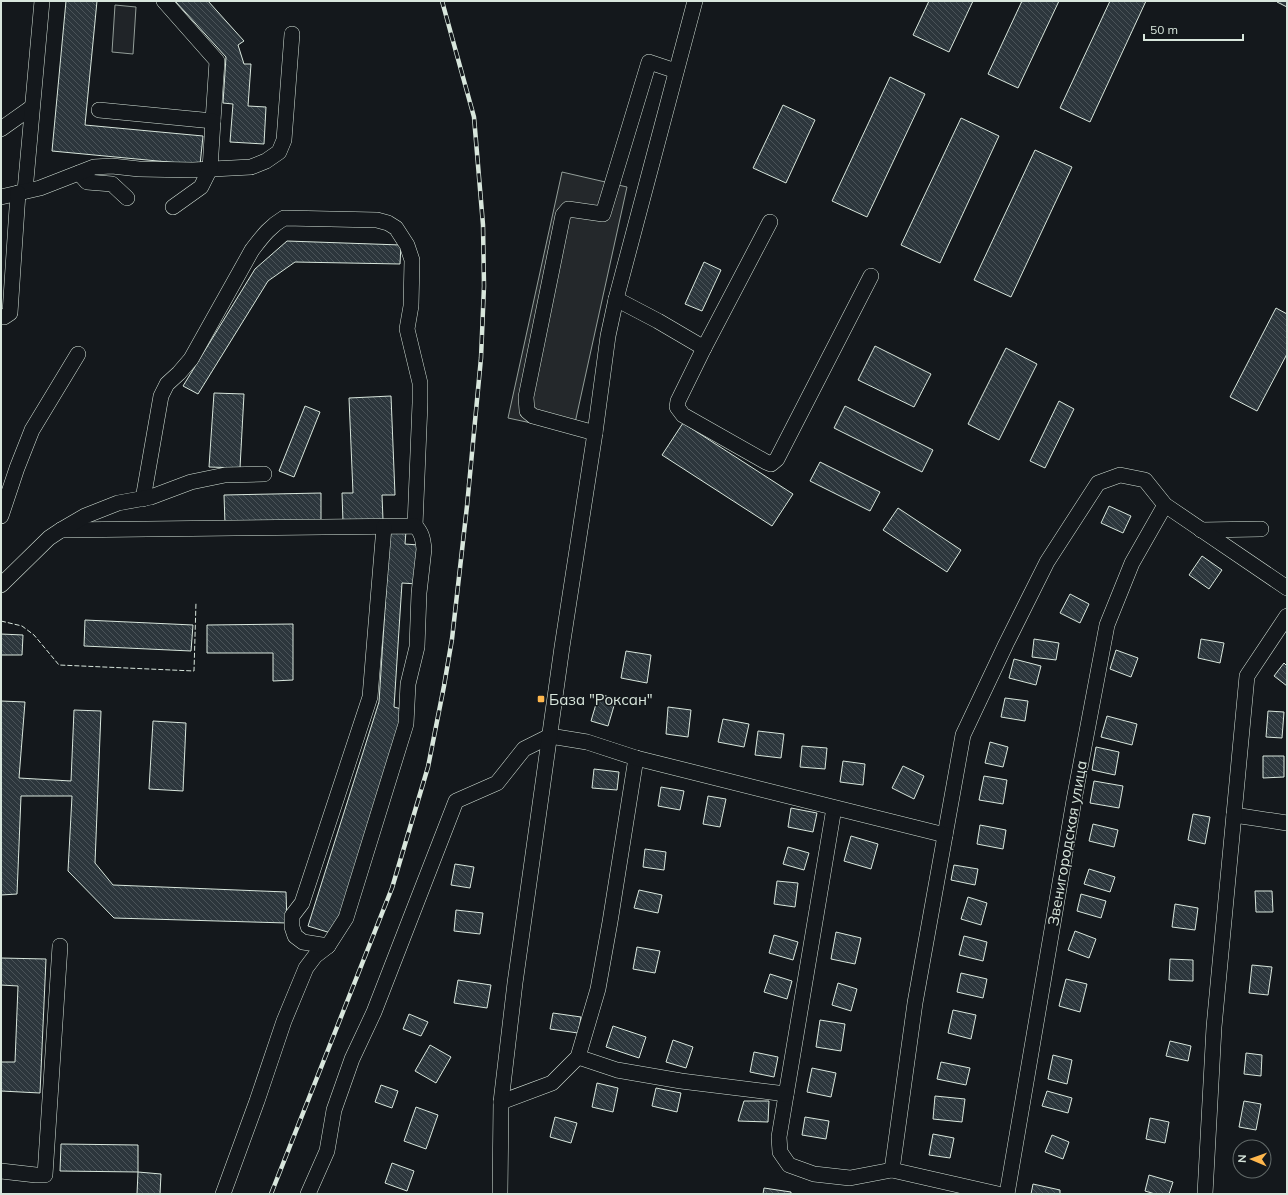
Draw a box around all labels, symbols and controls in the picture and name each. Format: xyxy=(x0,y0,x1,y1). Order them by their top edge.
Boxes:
scale bar xyxy=(1144,16,1243,42)
text: 50 m xyxy=(1150,22,1178,37)
place label: База "Роксан" xyxy=(549,690,653,709)
marker: База "Роксан" xyxy=(536,694,546,704)
street label: Звенигородская улица xyxy=(1043,759,1091,927)
north arrow xyxy=(1232,1139,1272,1179)
text: N xyxy=(1235,1154,1249,1163)

